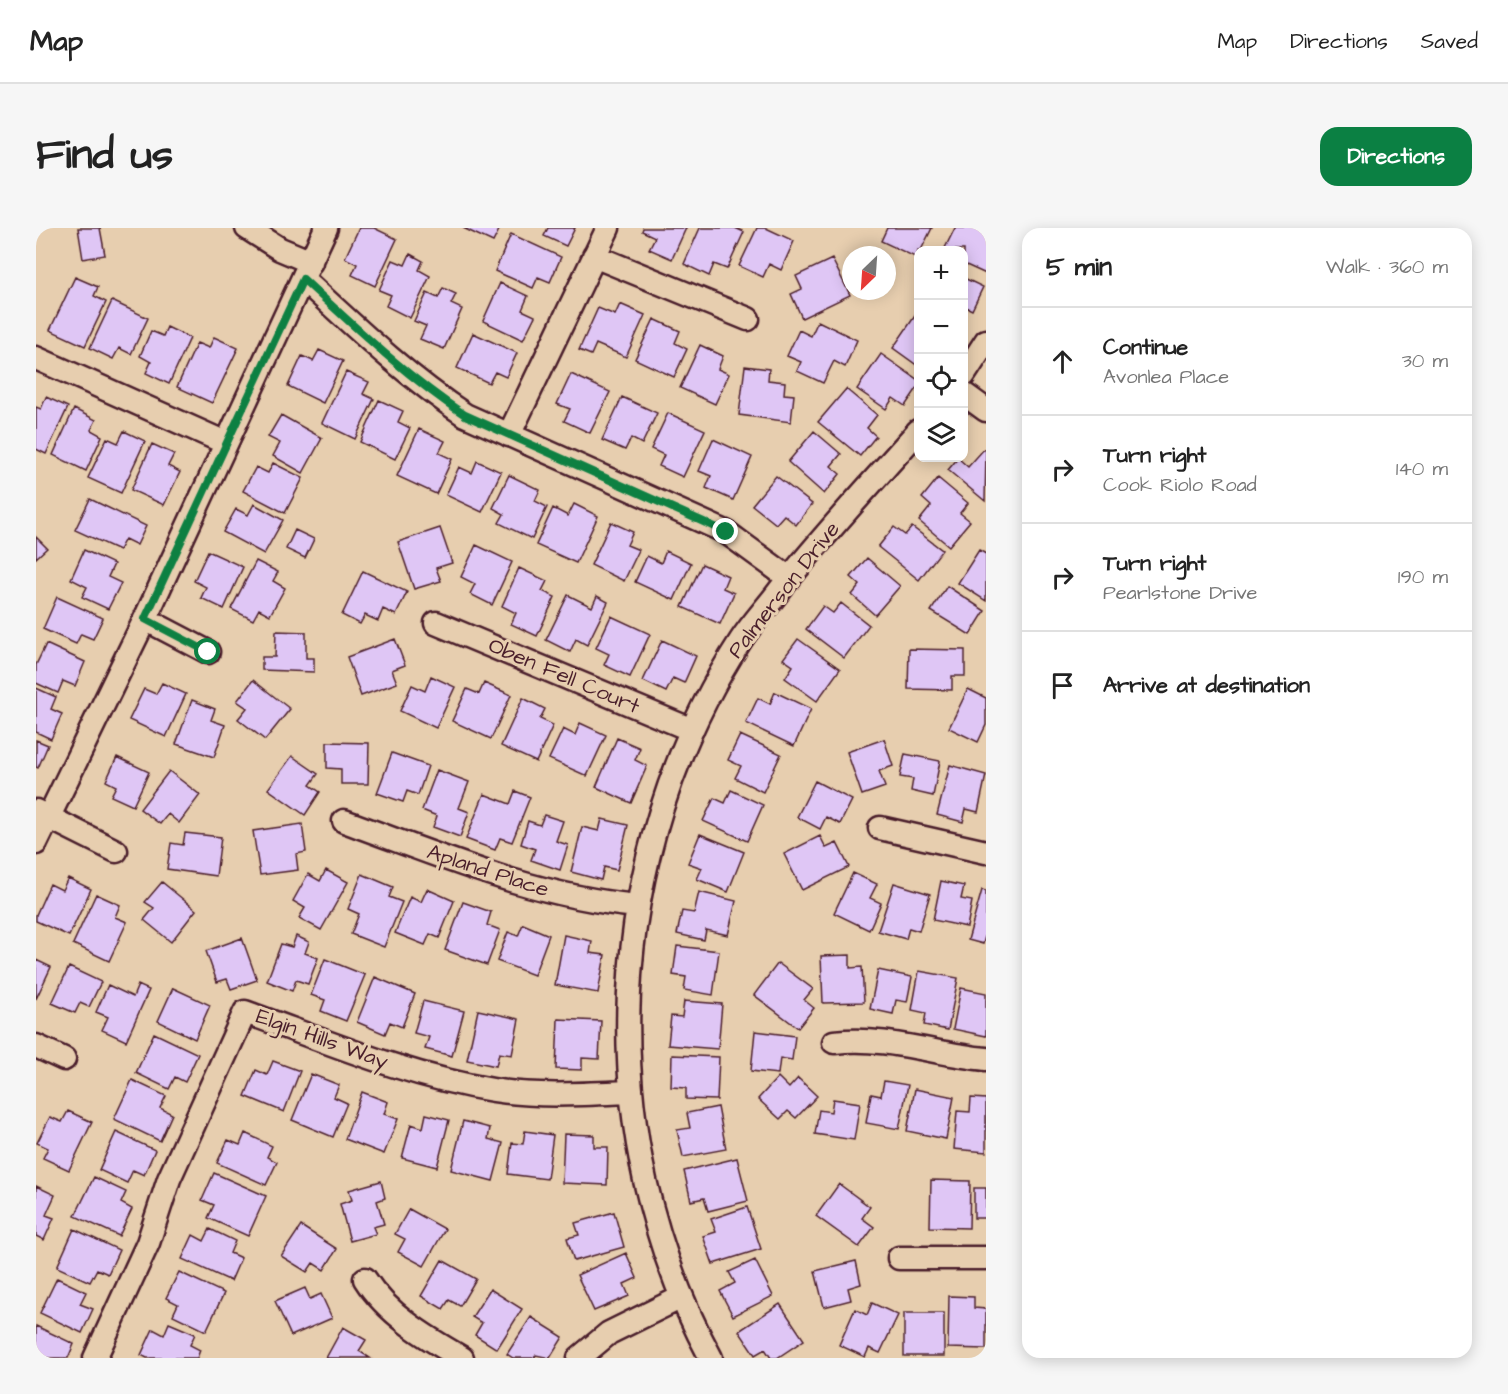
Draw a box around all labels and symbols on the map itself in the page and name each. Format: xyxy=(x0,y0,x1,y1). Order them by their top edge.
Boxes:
north arrow xyxy=(842,246,896,300)
street label: Palmerson Drive xyxy=(721,515,847,665)
route end xyxy=(712,518,738,544)
street label: Oben Fell Court xyxy=(483,630,645,722)
route start xyxy=(194,638,220,664)
street label: Apland Place xyxy=(423,837,553,905)
street label: Elgin Hills Way xyxy=(251,1001,392,1078)

